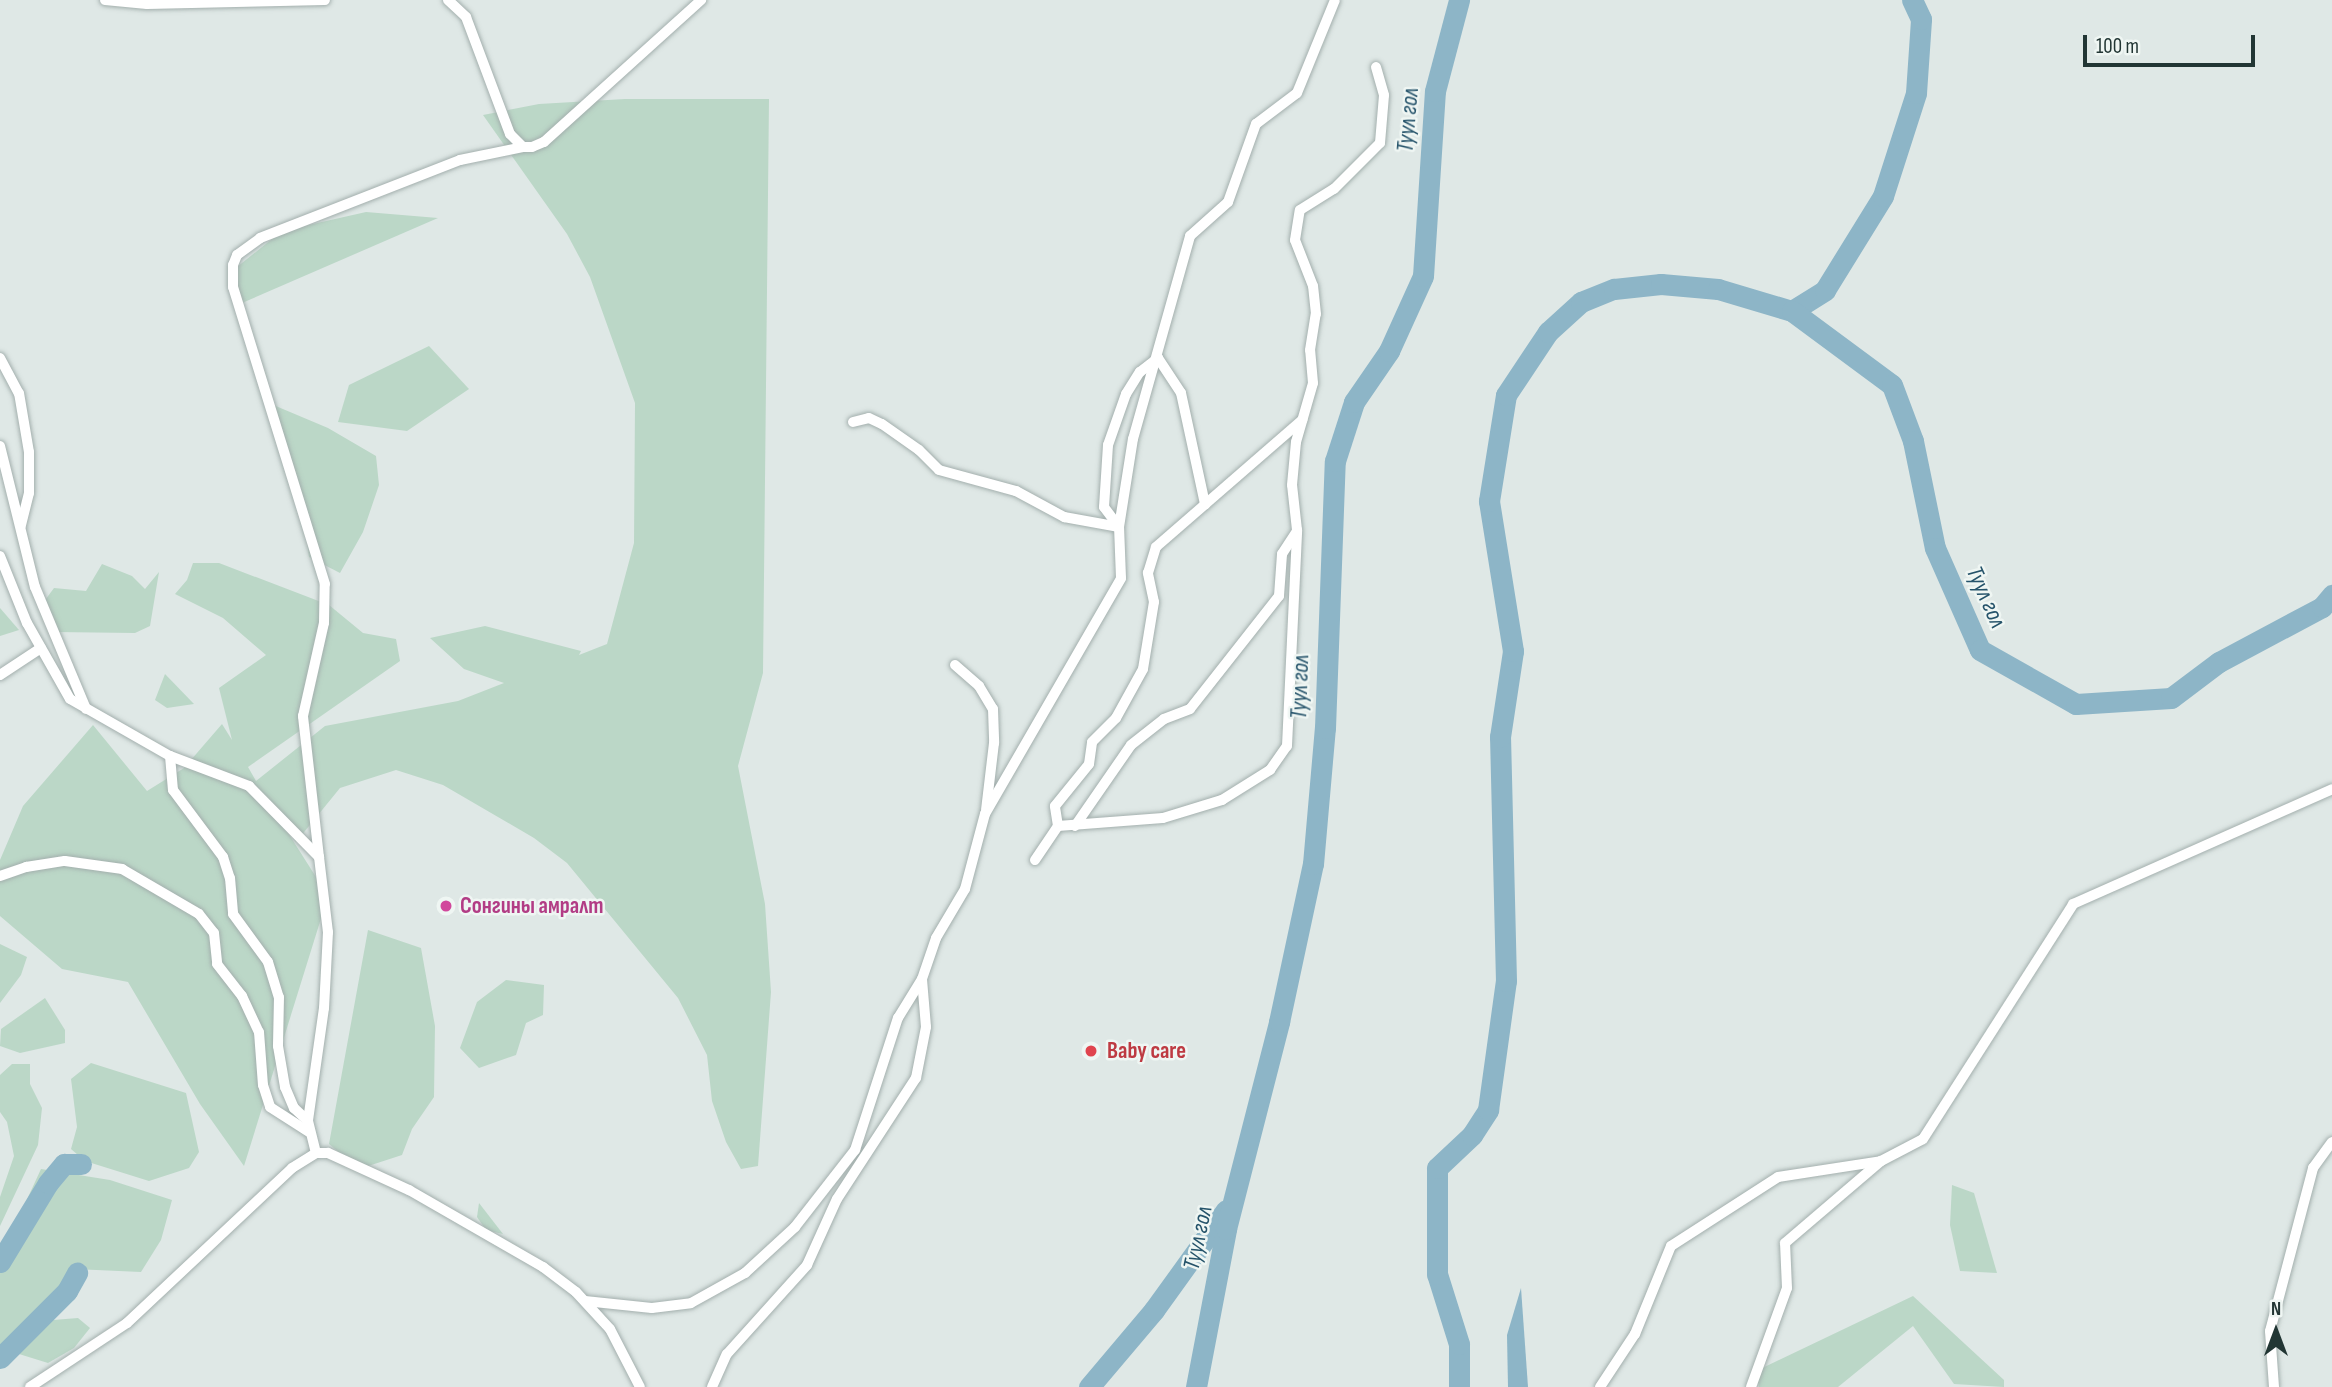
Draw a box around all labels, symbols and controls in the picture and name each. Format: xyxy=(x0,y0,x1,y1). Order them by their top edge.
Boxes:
scale bar xyxy=(2087,21,2258,65)
text: 100 m xyxy=(2096,34,2139,59)
water label: Туул гол xyxy=(1391,87,1425,153)
water label: Туул гол xyxy=(1960,562,2012,632)
water label: Туул гол xyxy=(1284,654,1316,720)
place label: Сонгины амралт xyxy=(460,892,603,920)
marker: Сонгины амралт xyxy=(438,898,454,914)
place label: Baby care xyxy=(1107,1037,1186,1065)
marker: Baby care xyxy=(1081,1041,1101,1061)
water label: Туул гол xyxy=(1177,1203,1219,1273)
north arrow xyxy=(2241,1296,2311,1366)
text: N xyxy=(2271,1298,2281,1321)

